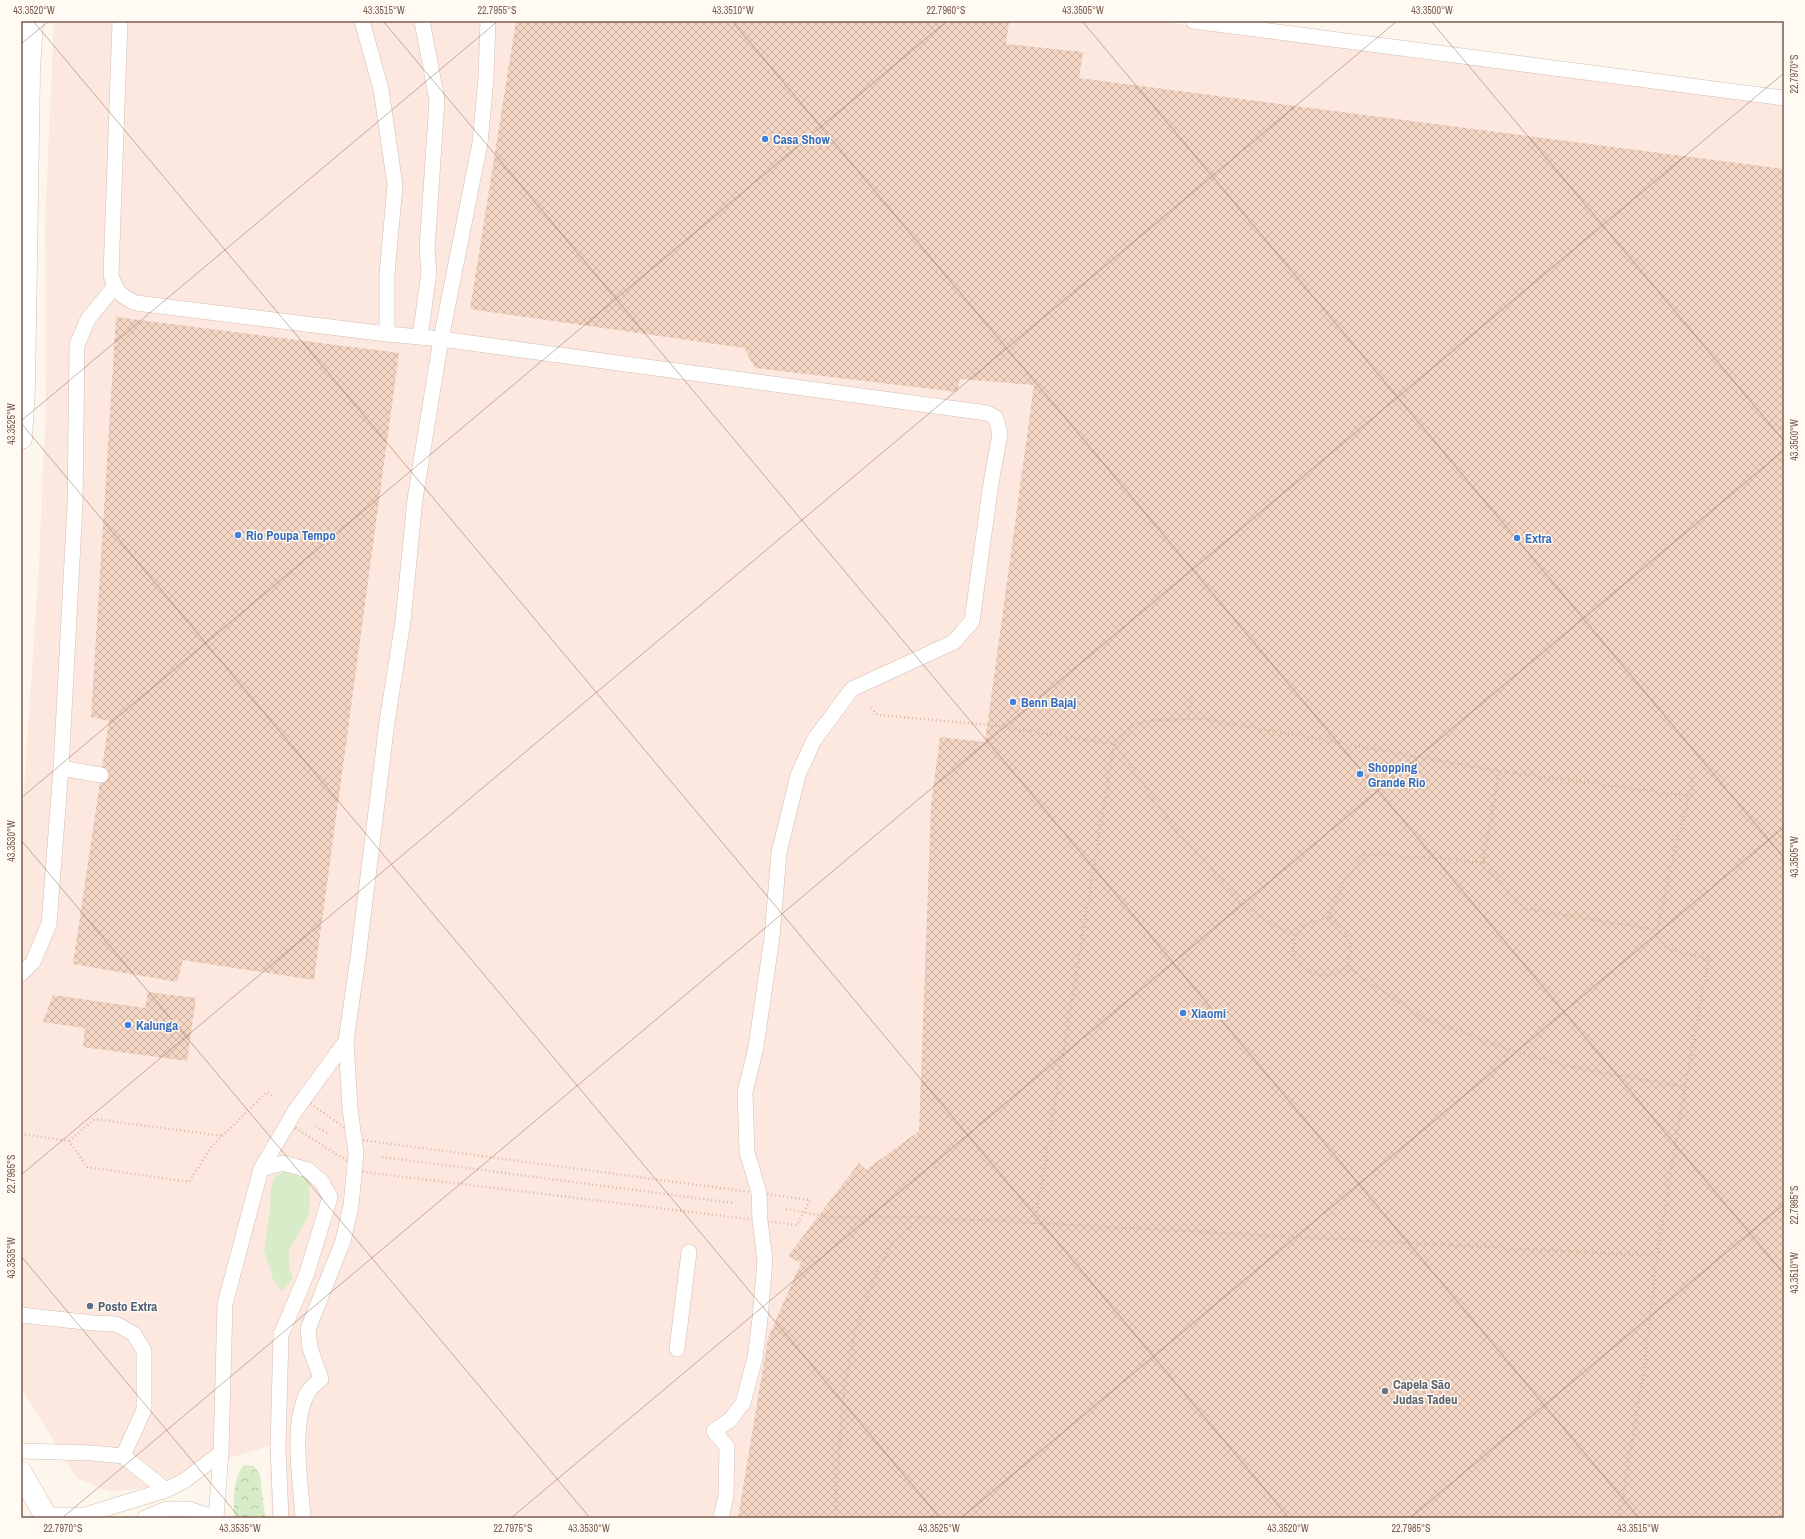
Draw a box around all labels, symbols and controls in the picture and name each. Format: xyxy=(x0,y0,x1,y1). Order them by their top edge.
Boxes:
text: 43.3520°W xyxy=(13,4,55,17)
text: 43.3515°W xyxy=(363,4,405,17)
text: 22.7955°S xyxy=(477,4,517,17)
text: 43.3510°W xyxy=(712,4,754,17)
text: 22.7960°S xyxy=(926,4,966,17)
text: 43.3505°W xyxy=(1062,4,1104,17)
text: 43.3500°W xyxy=(1411,4,1453,17)
text: 22.7970°S xyxy=(1788,54,1801,94)
place label: Casa Show xyxy=(773,131,831,148)
marker: Casa Show xyxy=(760,134,770,144)
text: 43.3525°W xyxy=(5,403,18,445)
text: 43.3500°W xyxy=(1788,419,1801,461)
place label: Rio Poupa Tempo xyxy=(246,527,336,544)
marker: Rio Poupa Tempo xyxy=(233,530,243,540)
place label: Extra xyxy=(1525,530,1552,547)
marker: Extra xyxy=(1512,533,1522,543)
place label: Benn Bajaj xyxy=(1021,694,1076,711)
marker: Benn Bajaj xyxy=(1008,697,1018,707)
place label: Shopping Grande Rio xyxy=(1368,759,1425,791)
marker: Shopping Grande Rio xyxy=(1355,769,1365,779)
text: 43.3530°W xyxy=(5,820,18,862)
text: 43.3505°W xyxy=(1788,836,1801,878)
place label: Xiaomi xyxy=(1191,1005,1226,1022)
marker: Xiaomi xyxy=(1178,1008,1188,1018)
place label: Kalunga xyxy=(136,1017,178,1034)
marker: Kalunga xyxy=(123,1020,133,1030)
text: 22.7965°S xyxy=(5,1154,18,1194)
text: 22.7985°S xyxy=(1788,1185,1801,1225)
text: 43.3535°W xyxy=(5,1237,18,1279)
text: 43.3510°W xyxy=(1788,1252,1801,1294)
place label: Posto Extra xyxy=(98,1298,157,1315)
marker: Posto Extra xyxy=(85,1301,95,1311)
place label: Capela São Judas Tadeu xyxy=(1393,1376,1457,1408)
marker: Capela São Judas Tadeu xyxy=(1380,1386,1390,1396)
text: 22.7970°S xyxy=(43,1522,83,1535)
text: 43.3535°W xyxy=(219,1522,261,1535)
text: 22.7975°S xyxy=(493,1522,533,1535)
text: 43.3530°W xyxy=(568,1522,610,1535)
text: 43.3525°W xyxy=(918,1522,960,1535)
text: 43.3520°W xyxy=(1267,1522,1309,1535)
text: 22.7985°S xyxy=(1391,1522,1431,1535)
text: 43.3515°W xyxy=(1617,1522,1659,1535)

